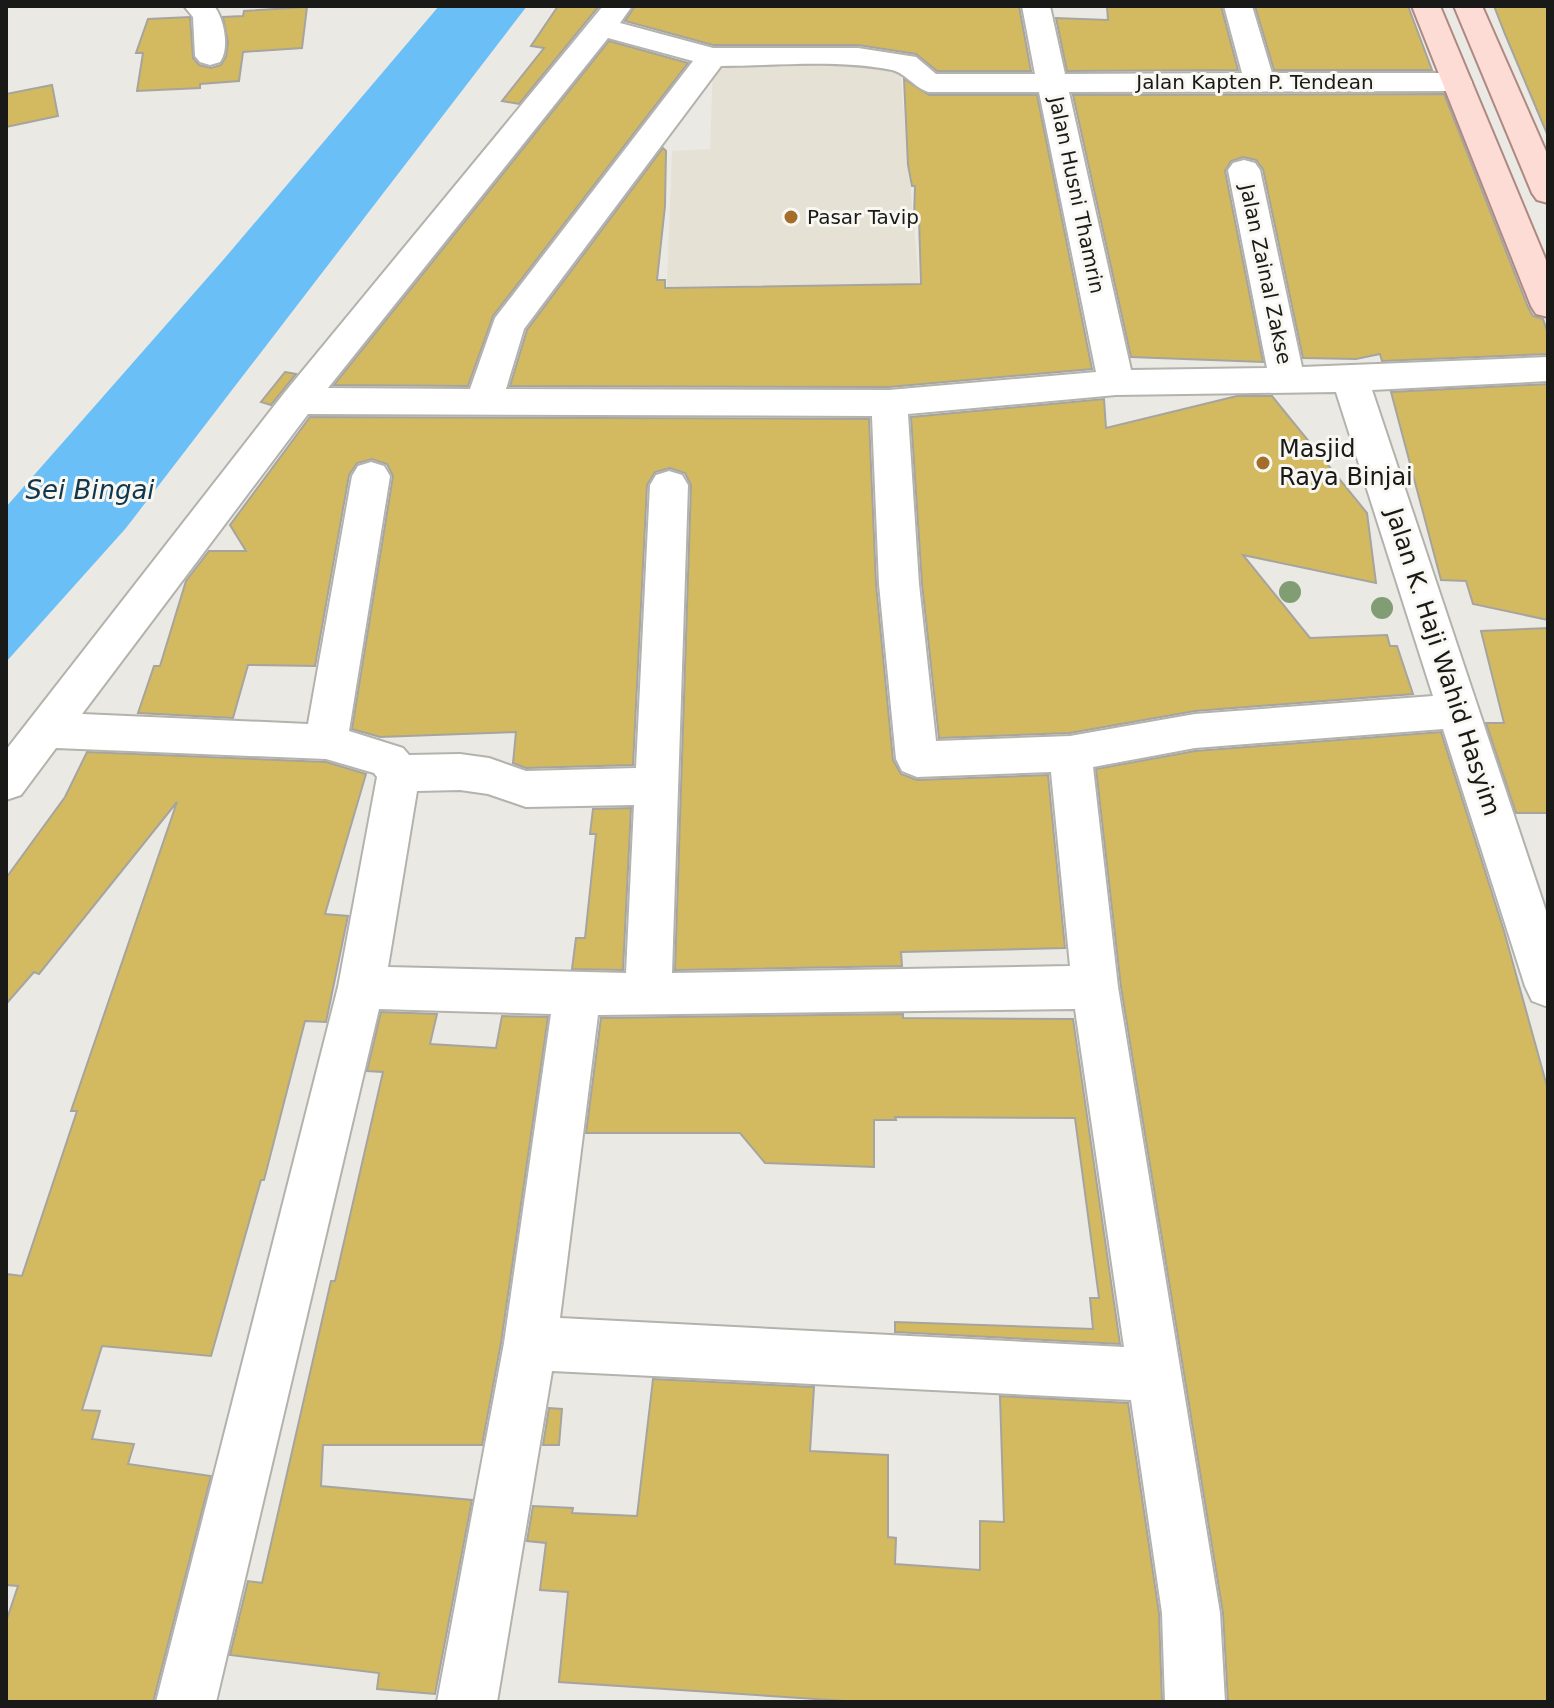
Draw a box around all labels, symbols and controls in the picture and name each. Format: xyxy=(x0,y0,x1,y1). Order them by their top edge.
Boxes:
street label: Jalan Kapten P. Tendean xyxy=(1134,70,1374,94)
street label: Jalan Husni Thamrin xyxy=(1044,92,1110,296)
street label: Jalan Zainal Zakse xyxy=(1235,180,1297,366)
place label: Pasar Tavip xyxy=(807,205,919,229)
marker: Pasar Tavip xyxy=(782,208,800,226)
place label: Masjid Raya Binjai xyxy=(1279,435,1413,491)
marker: Masjid Raya Binjai xyxy=(1254,454,1272,472)
water label: Sei Bingai xyxy=(25,475,155,505)
street label: Jalan K. Haji Wahid Hasyim xyxy=(1379,503,1506,819)

